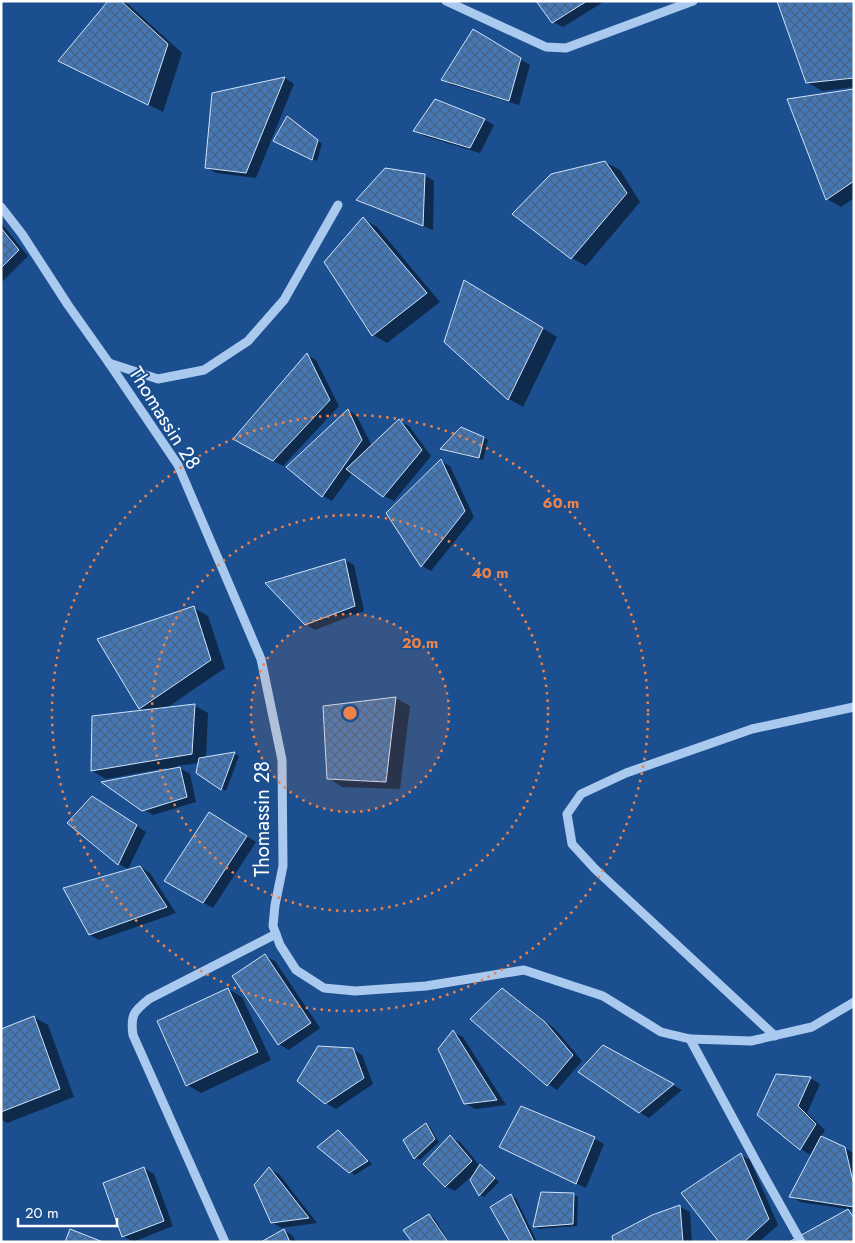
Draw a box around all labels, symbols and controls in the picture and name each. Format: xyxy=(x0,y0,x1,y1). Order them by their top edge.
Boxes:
street label: Thomassin 28 xyxy=(122,361,208,475)
text: 60 m xyxy=(543,492,579,514)
text: 40 m xyxy=(471,562,509,584)
text: 20 m xyxy=(402,632,438,654)
centre of rings xyxy=(341,704,359,722)
street label: Thomassin 28 xyxy=(248,761,277,877)
scale bar xyxy=(18,1196,116,1228)
text: 20 m xyxy=(25,1202,59,1224)

